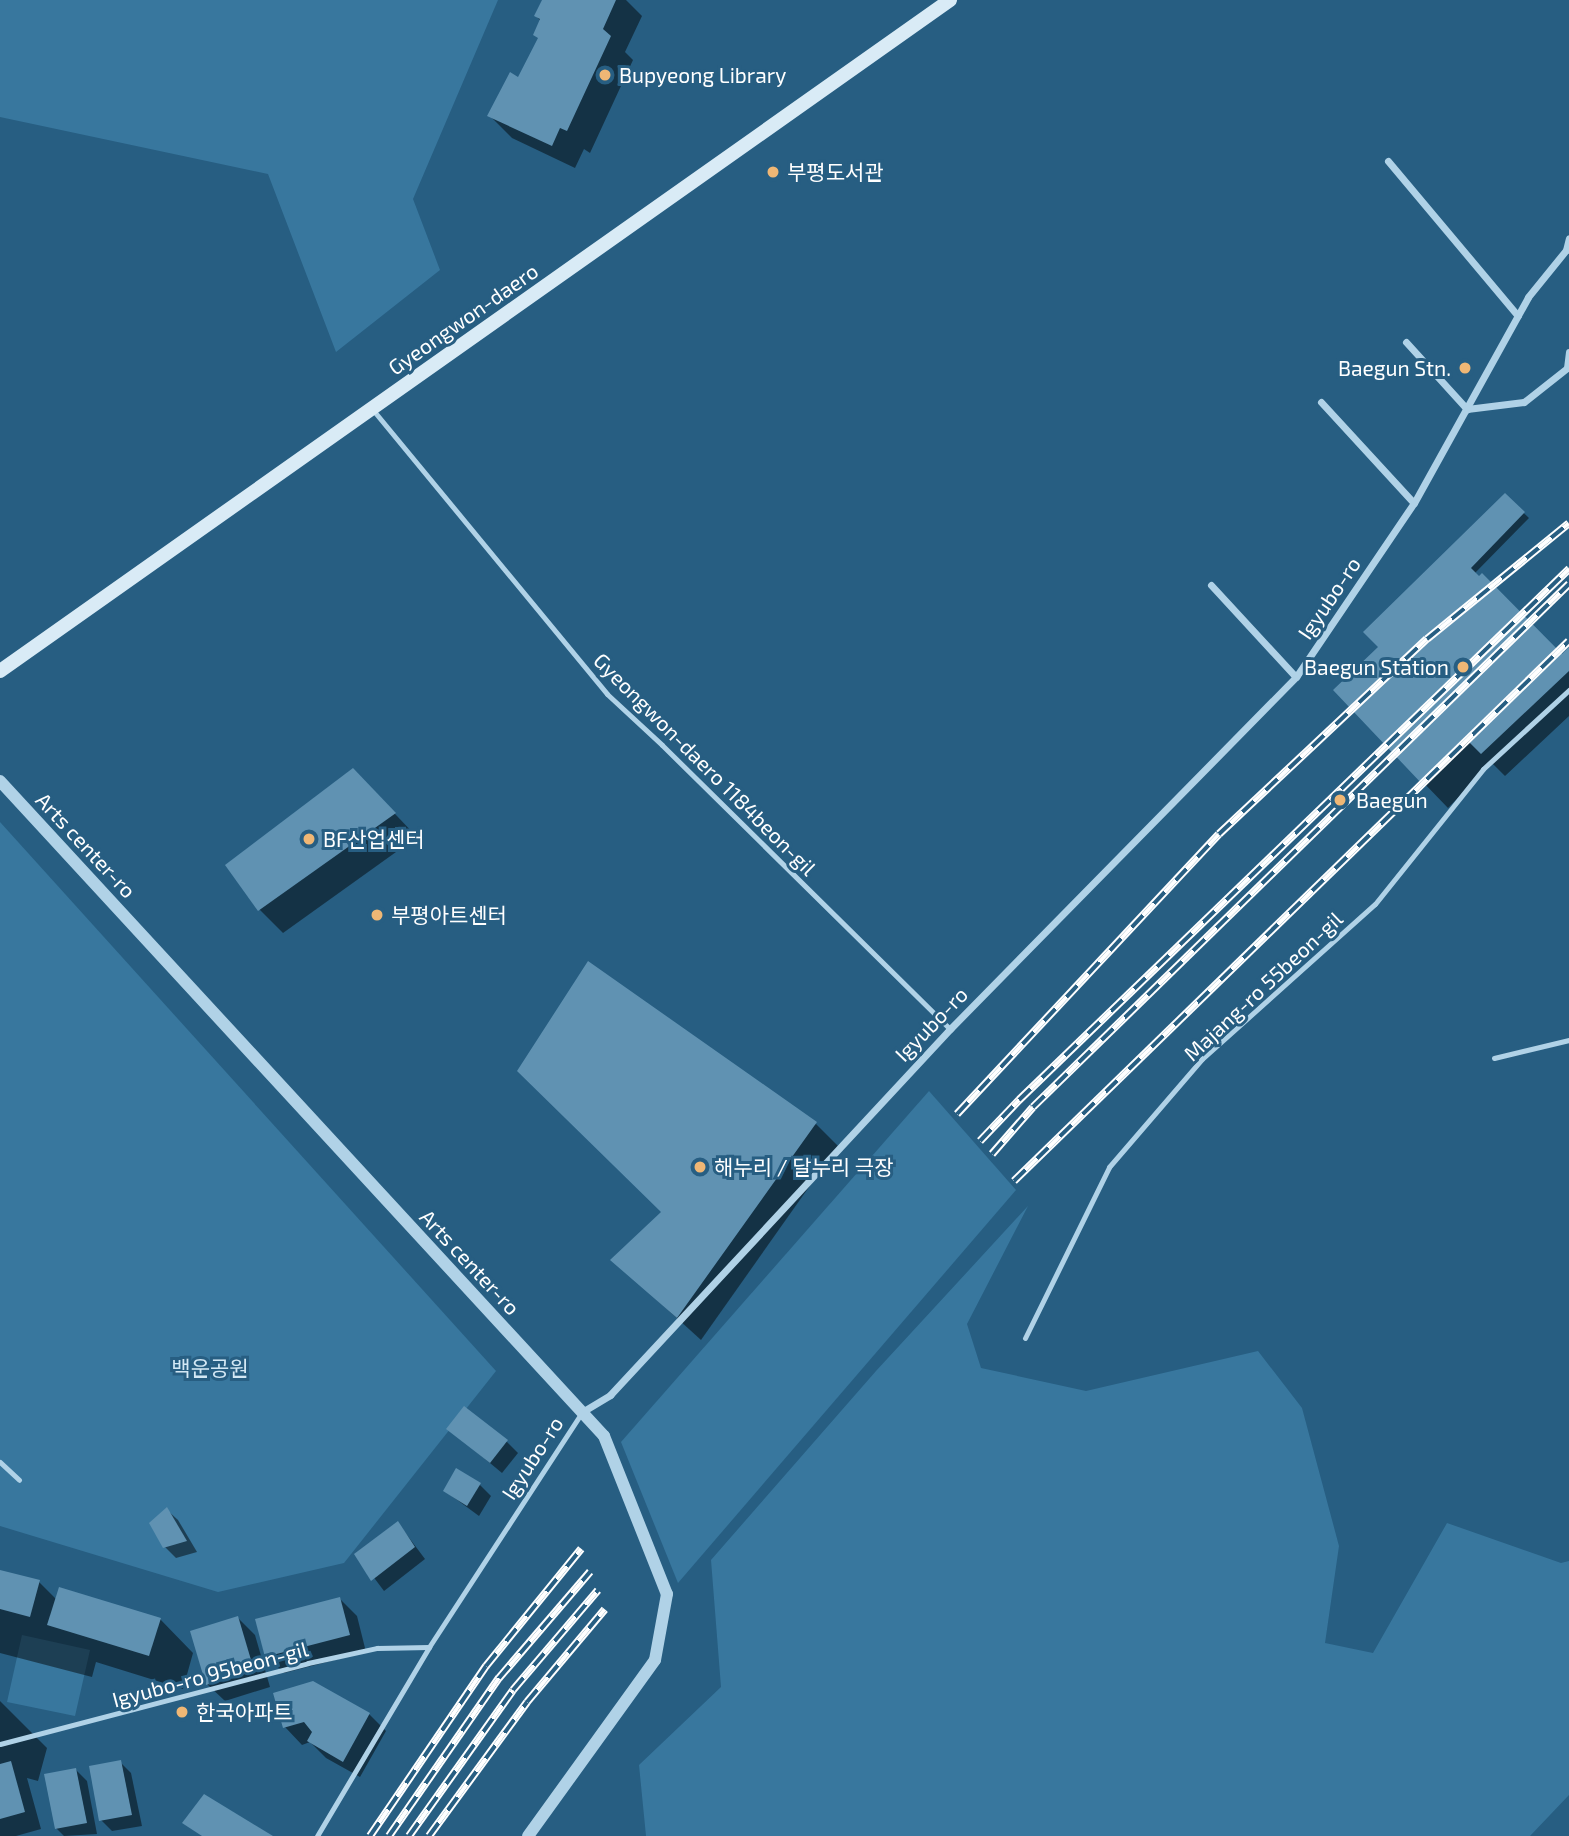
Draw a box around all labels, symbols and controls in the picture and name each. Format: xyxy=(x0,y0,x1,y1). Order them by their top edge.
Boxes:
place label: Bupyeong Library xyxy=(619,62,786,88)
marker: Bupyeong Library xyxy=(597,67,613,83)
place label: 부평도서관 xyxy=(787,159,884,185)
marker: 부평도서관 xyxy=(765,164,781,180)
street label: Gyeongwon-daero xyxy=(383,258,543,380)
place label: Baegun Stn. xyxy=(1338,355,1451,381)
marker: Baegun Stn. xyxy=(1457,360,1473,376)
street label: Igyubo-ro xyxy=(1292,552,1366,644)
street label: Gyeongwon-daero 1184beon-gil xyxy=(589,648,821,880)
place label: Baegun Station xyxy=(1304,654,1449,680)
marker: Baegun Station xyxy=(1455,659,1471,675)
street label: Arts center-ro xyxy=(31,787,141,903)
place label: Baegun xyxy=(1356,787,1428,813)
marker: Baegun xyxy=(1330,790,1350,810)
place label: BF산업센터 xyxy=(323,826,425,852)
marker: BF산업센터 xyxy=(301,831,317,847)
place label: 부평아트센터 xyxy=(391,902,507,928)
street label: Majang-ro 55beon-gil xyxy=(1179,906,1347,1066)
marker: 부평아트센터 xyxy=(369,907,385,923)
street label: Igyubo-ro xyxy=(889,982,973,1066)
place label: 해누리 / 달누리 극장 xyxy=(714,1154,893,1180)
marker: 해누리 / 달누리 극장 xyxy=(692,1159,708,1175)
street label: Arts center-ro xyxy=(415,1204,525,1320)
park label: 백운공원 xyxy=(171,1355,249,1381)
street label: Igyubo-ro xyxy=(496,1412,568,1504)
street label: Igyubo-ro 95beon-gil xyxy=(109,1636,311,1712)
place label: 한국아파트 xyxy=(196,1699,293,1725)
marker: 한국아파트 xyxy=(174,1704,190,1720)

